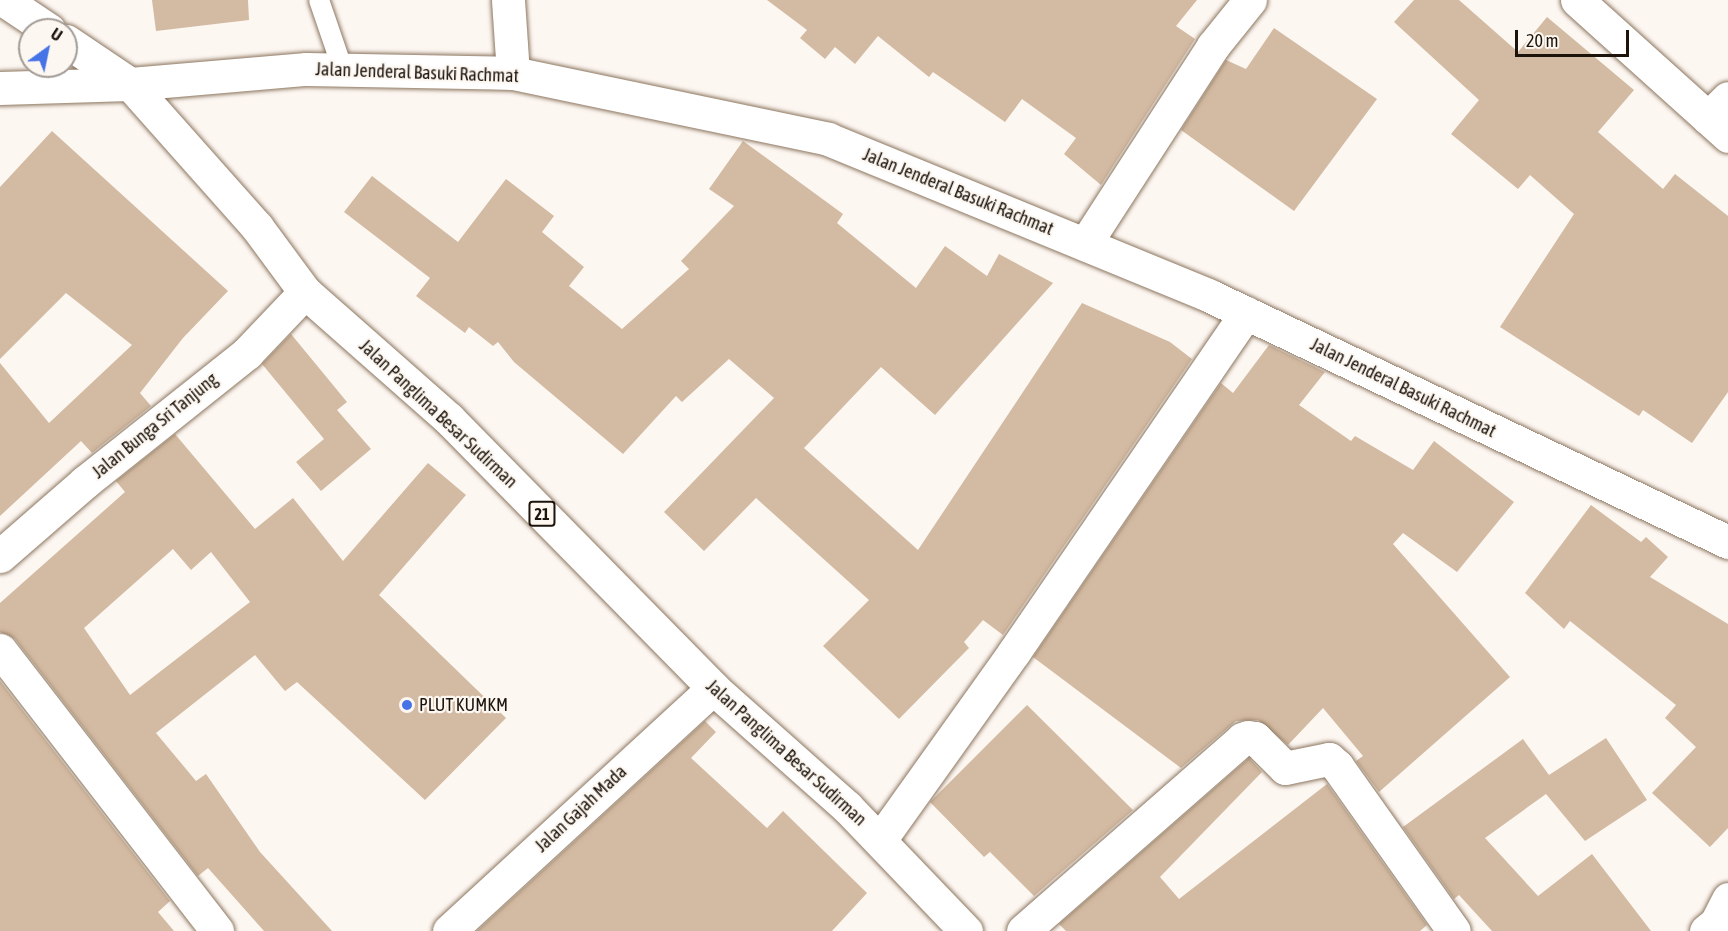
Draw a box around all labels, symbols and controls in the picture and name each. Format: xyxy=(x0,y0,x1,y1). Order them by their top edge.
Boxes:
north arrow xyxy=(18,18,78,78)
scale bar xyxy=(1518,18,1632,56)
text: U xyxy=(48,24,66,45)
text: 20 m xyxy=(1526,30,1558,51)
street label: Jalan Jenderal Basuki Rachmat xyxy=(315,59,519,87)
street label: Jalan Jenderal Basuki Rachmat xyxy=(860,144,1056,240)
street label: Jalan Jenderal Basuki Rachmat xyxy=(1307,334,1499,442)
street label: Jalan Panglima Besar Sudirman xyxy=(355,335,521,493)
street label: Jalan Bunga Sri Tanjung xyxy=(88,369,222,483)
road number: 21 xyxy=(527,501,557,527)
street label: Jalan Panglima Besar Sudirman xyxy=(701,675,871,831)
place label: PLUT KUMKM xyxy=(419,694,508,716)
marker: PLUT KUMKM xyxy=(400,698,414,712)
street label: Jalan Gajah Mada xyxy=(531,761,631,857)

